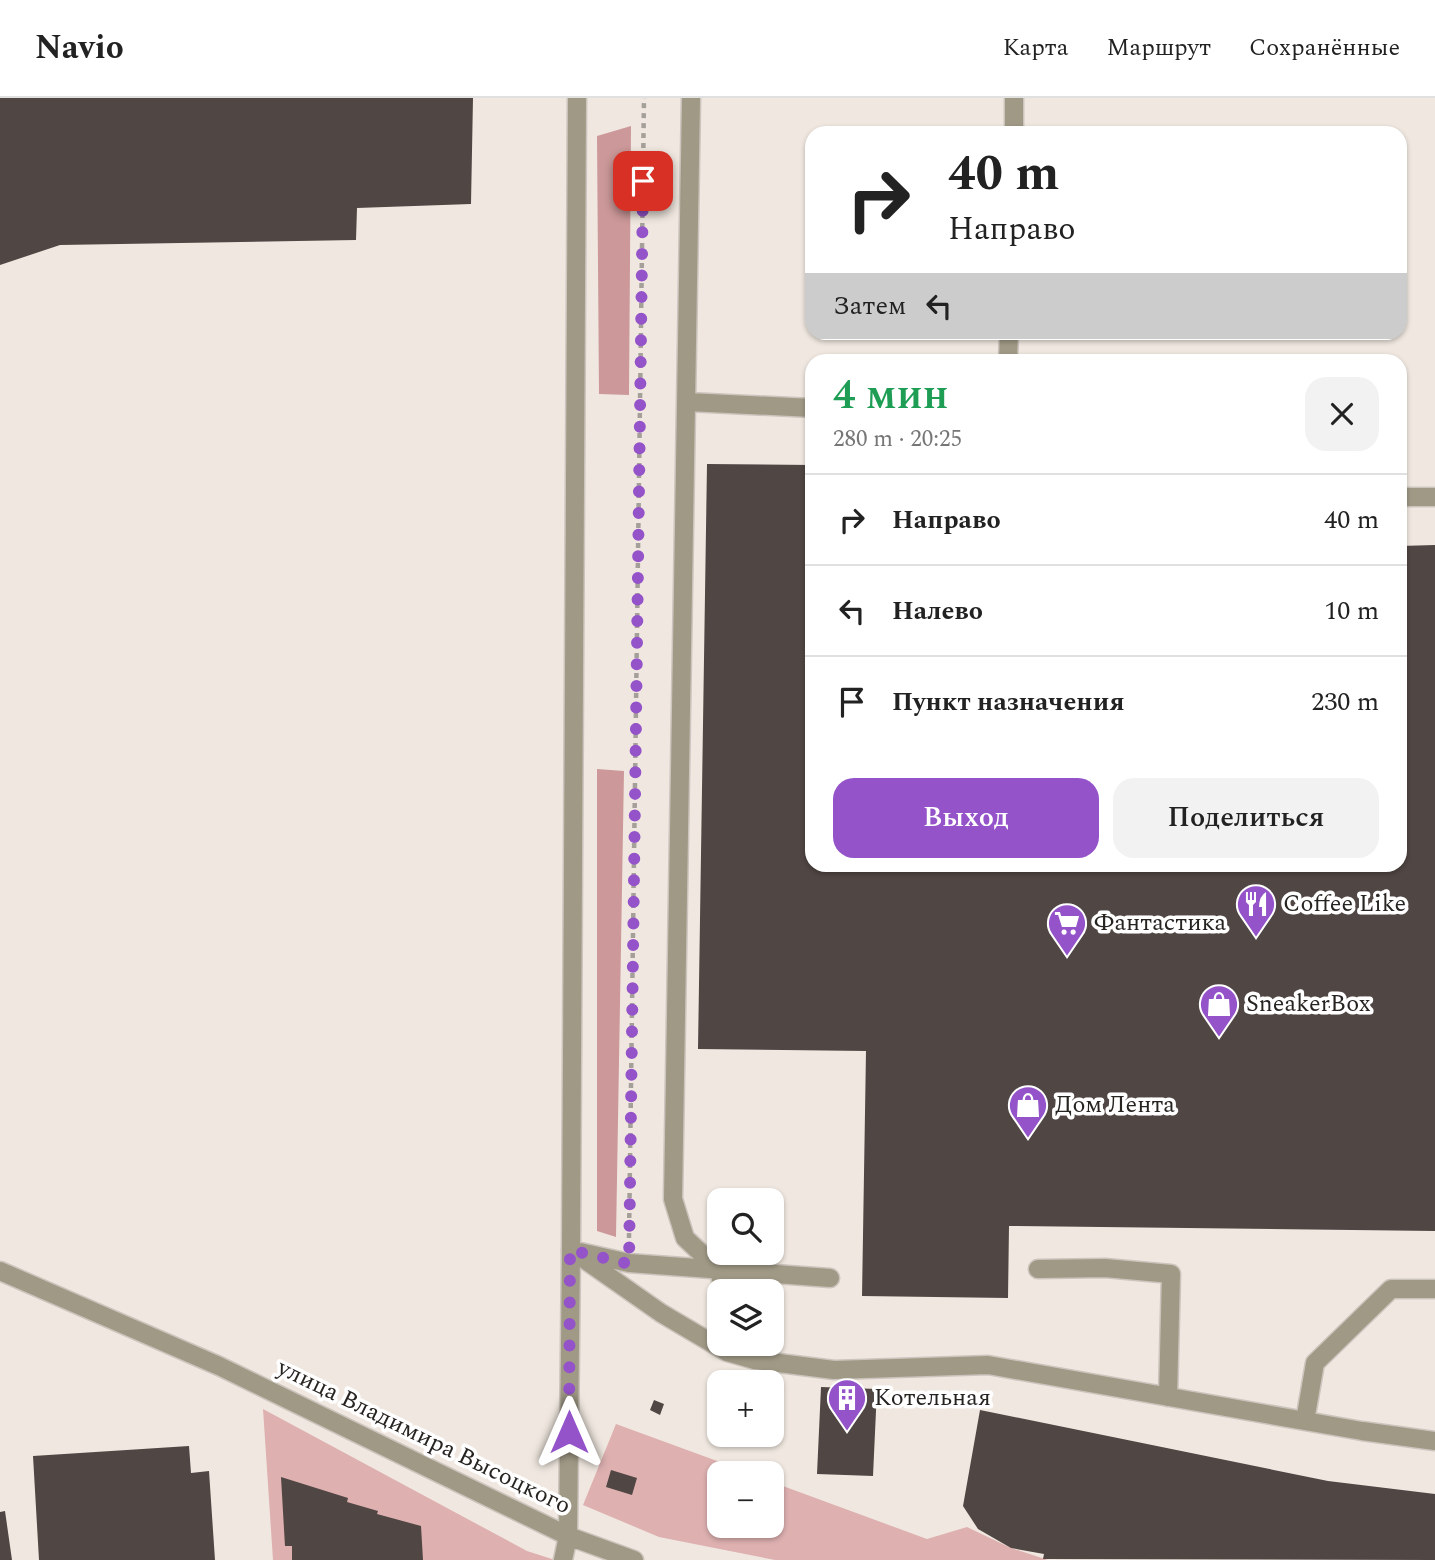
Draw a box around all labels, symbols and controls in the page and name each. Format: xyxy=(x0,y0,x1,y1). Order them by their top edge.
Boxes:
text: Navio xyxy=(35,23,124,73)
text: Карта xyxy=(1003,30,1068,66)
text: Маршрут xyxy=(1106,30,1211,66)
text: Сохранённые xyxy=(1249,30,1400,66)
text: 40 m xyxy=(948,137,1059,212)
pin xyxy=(613,151,673,211)
icon: right xyxy=(833,154,924,245)
icon: arrive xyxy=(624,162,662,200)
text: Направо xyxy=(948,205,1075,254)
text: Затем xyxy=(833,286,906,326)
icon: left xyxy=(920,287,958,325)
text: 4 мин xyxy=(833,364,948,427)
button: close xyxy=(1305,377,1379,451)
text: 280 m · 20:25 xyxy=(833,422,962,457)
text: Направо xyxy=(892,500,1001,540)
text: 40 m xyxy=(1324,500,1379,540)
icon: right xyxy=(833,501,871,539)
text: Налево xyxy=(892,591,983,631)
text: 10 m xyxy=(1324,591,1379,631)
icon: left xyxy=(833,592,871,630)
text: Пункт назначения xyxy=(892,682,1125,722)
text: 230 m xyxy=(1311,682,1379,722)
icon: arrive xyxy=(833,683,871,721)
button: Выход xyxy=(833,778,1099,858)
button: Поделиться xyxy=(1113,778,1379,858)
restaurant icon: Coffee Like xyxy=(1235,883,1277,938)
place label: Coffee Like xyxy=(1283,886,1406,922)
supermarket icon: Фантастика xyxy=(1046,902,1088,957)
place label: Фантастика xyxy=(1094,905,1227,941)
shop icon: SneakerBox xyxy=(1198,983,1240,1038)
place label: SneakerBox xyxy=(1246,986,1371,1022)
shop icon: Дом Лента xyxy=(1007,1084,1049,1139)
place label: Дом Лента xyxy=(1055,1087,1175,1123)
map controls xyxy=(707,1188,784,1538)
button: search xyxy=(707,1188,784,1265)
button: layers xyxy=(707,1279,784,1356)
street label: улица Владимира Высоцкого xyxy=(270,1350,577,1524)
button: + xyxy=(707,1370,784,1447)
building icon: Котельная xyxy=(826,1377,868,1432)
place label: Котельная xyxy=(874,1380,991,1416)
position arrow xyxy=(532,1395,606,1469)
button: − xyxy=(707,1461,784,1538)

